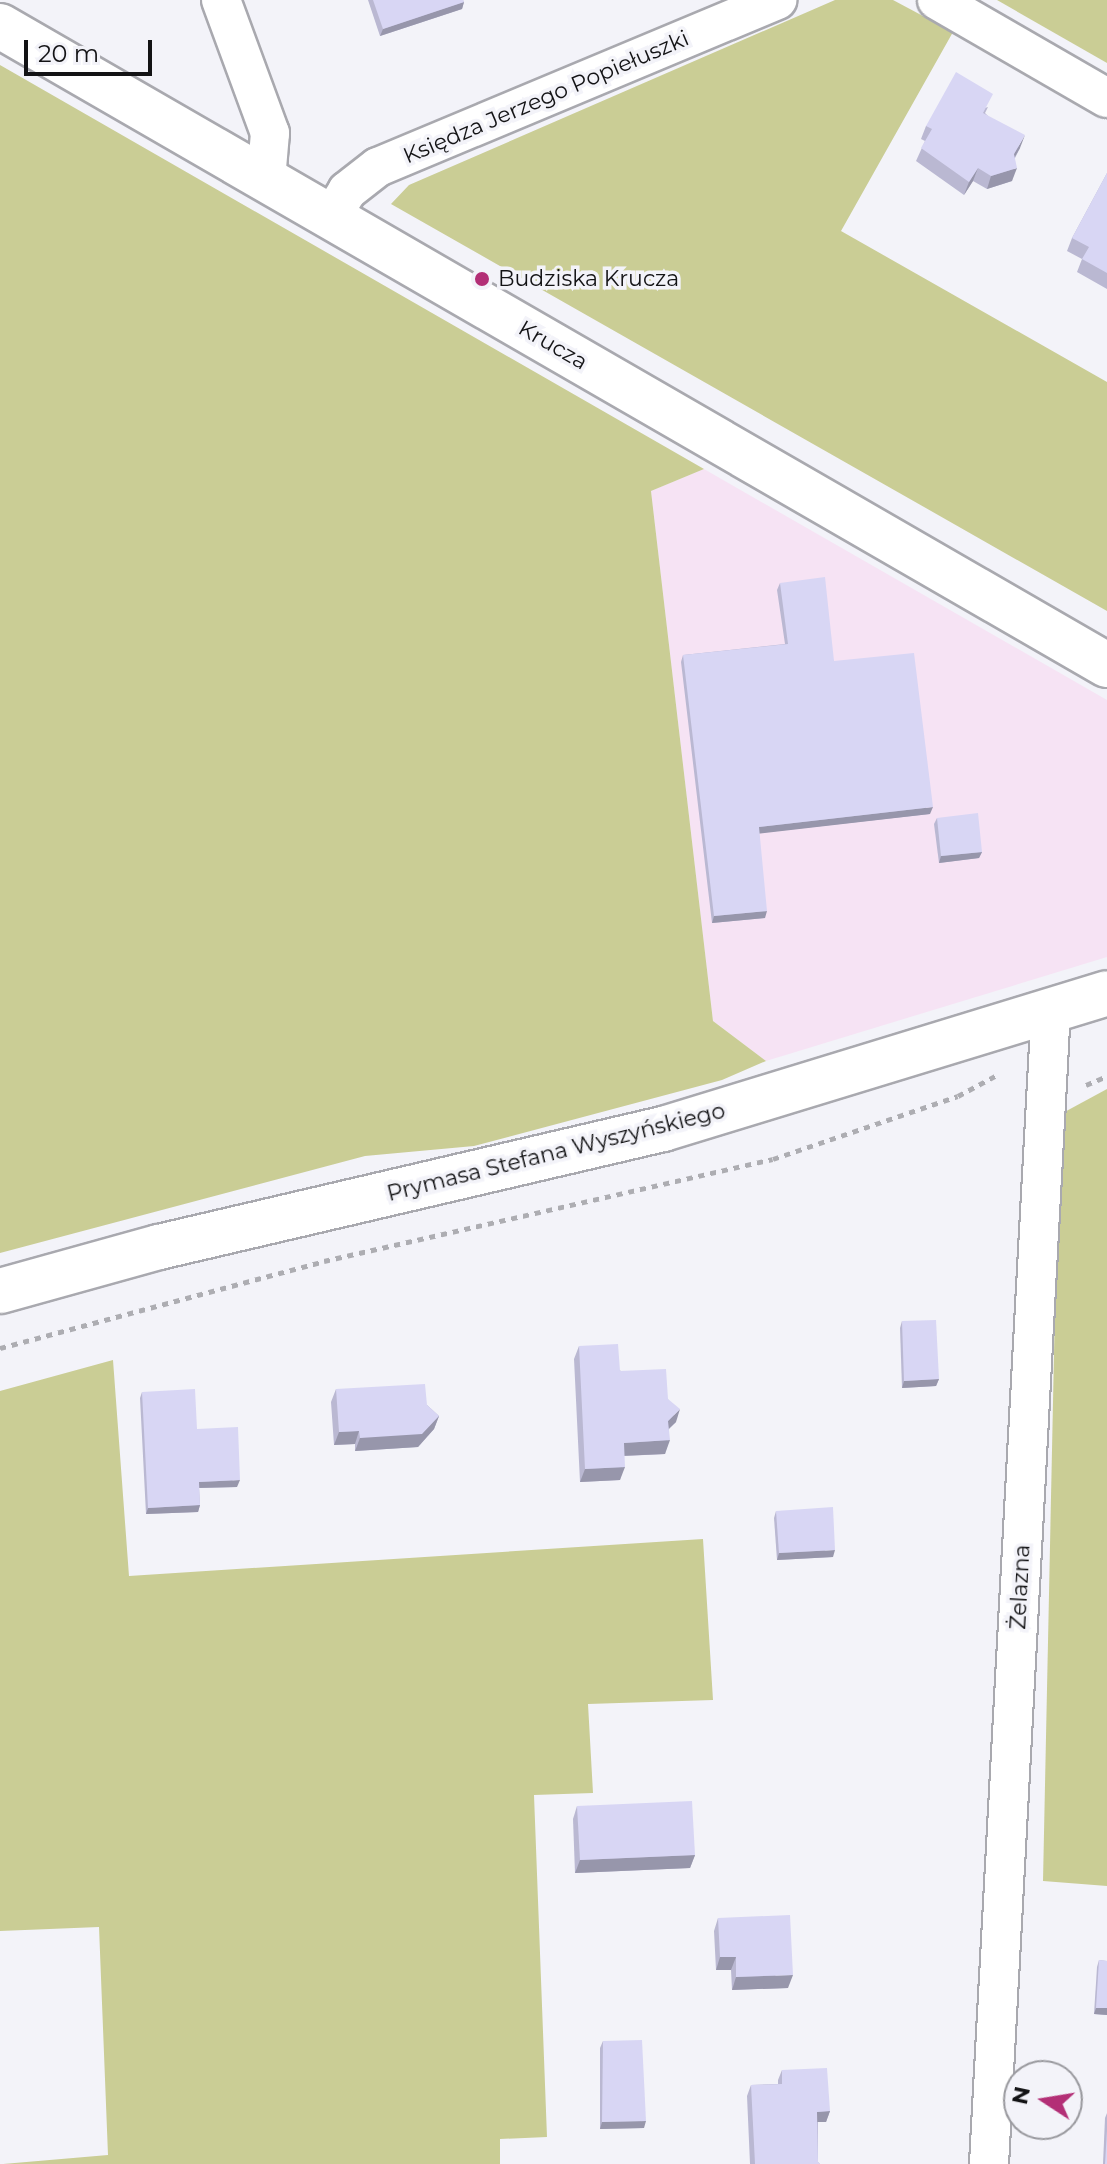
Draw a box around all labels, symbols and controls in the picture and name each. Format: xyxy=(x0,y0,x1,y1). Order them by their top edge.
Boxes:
scale bar xyxy=(28,24,156,74)
street label: Księdza Jerzego Popiełuszki xyxy=(399,25,693,169)
text: 20 m xyxy=(38,39,99,68)
place label: Budziska Krucza xyxy=(498,266,679,292)
marker: Budziska Krucza xyxy=(473,270,491,288)
street label: Krucza xyxy=(514,315,592,375)
street label: Prymasa Stefana Wyszyńskiego xyxy=(384,1097,728,1207)
street label: Żelazna xyxy=(1005,1544,1035,1630)
north arrow xyxy=(1003,2060,1083,2140)
text: N xyxy=(1006,2084,1036,2107)

